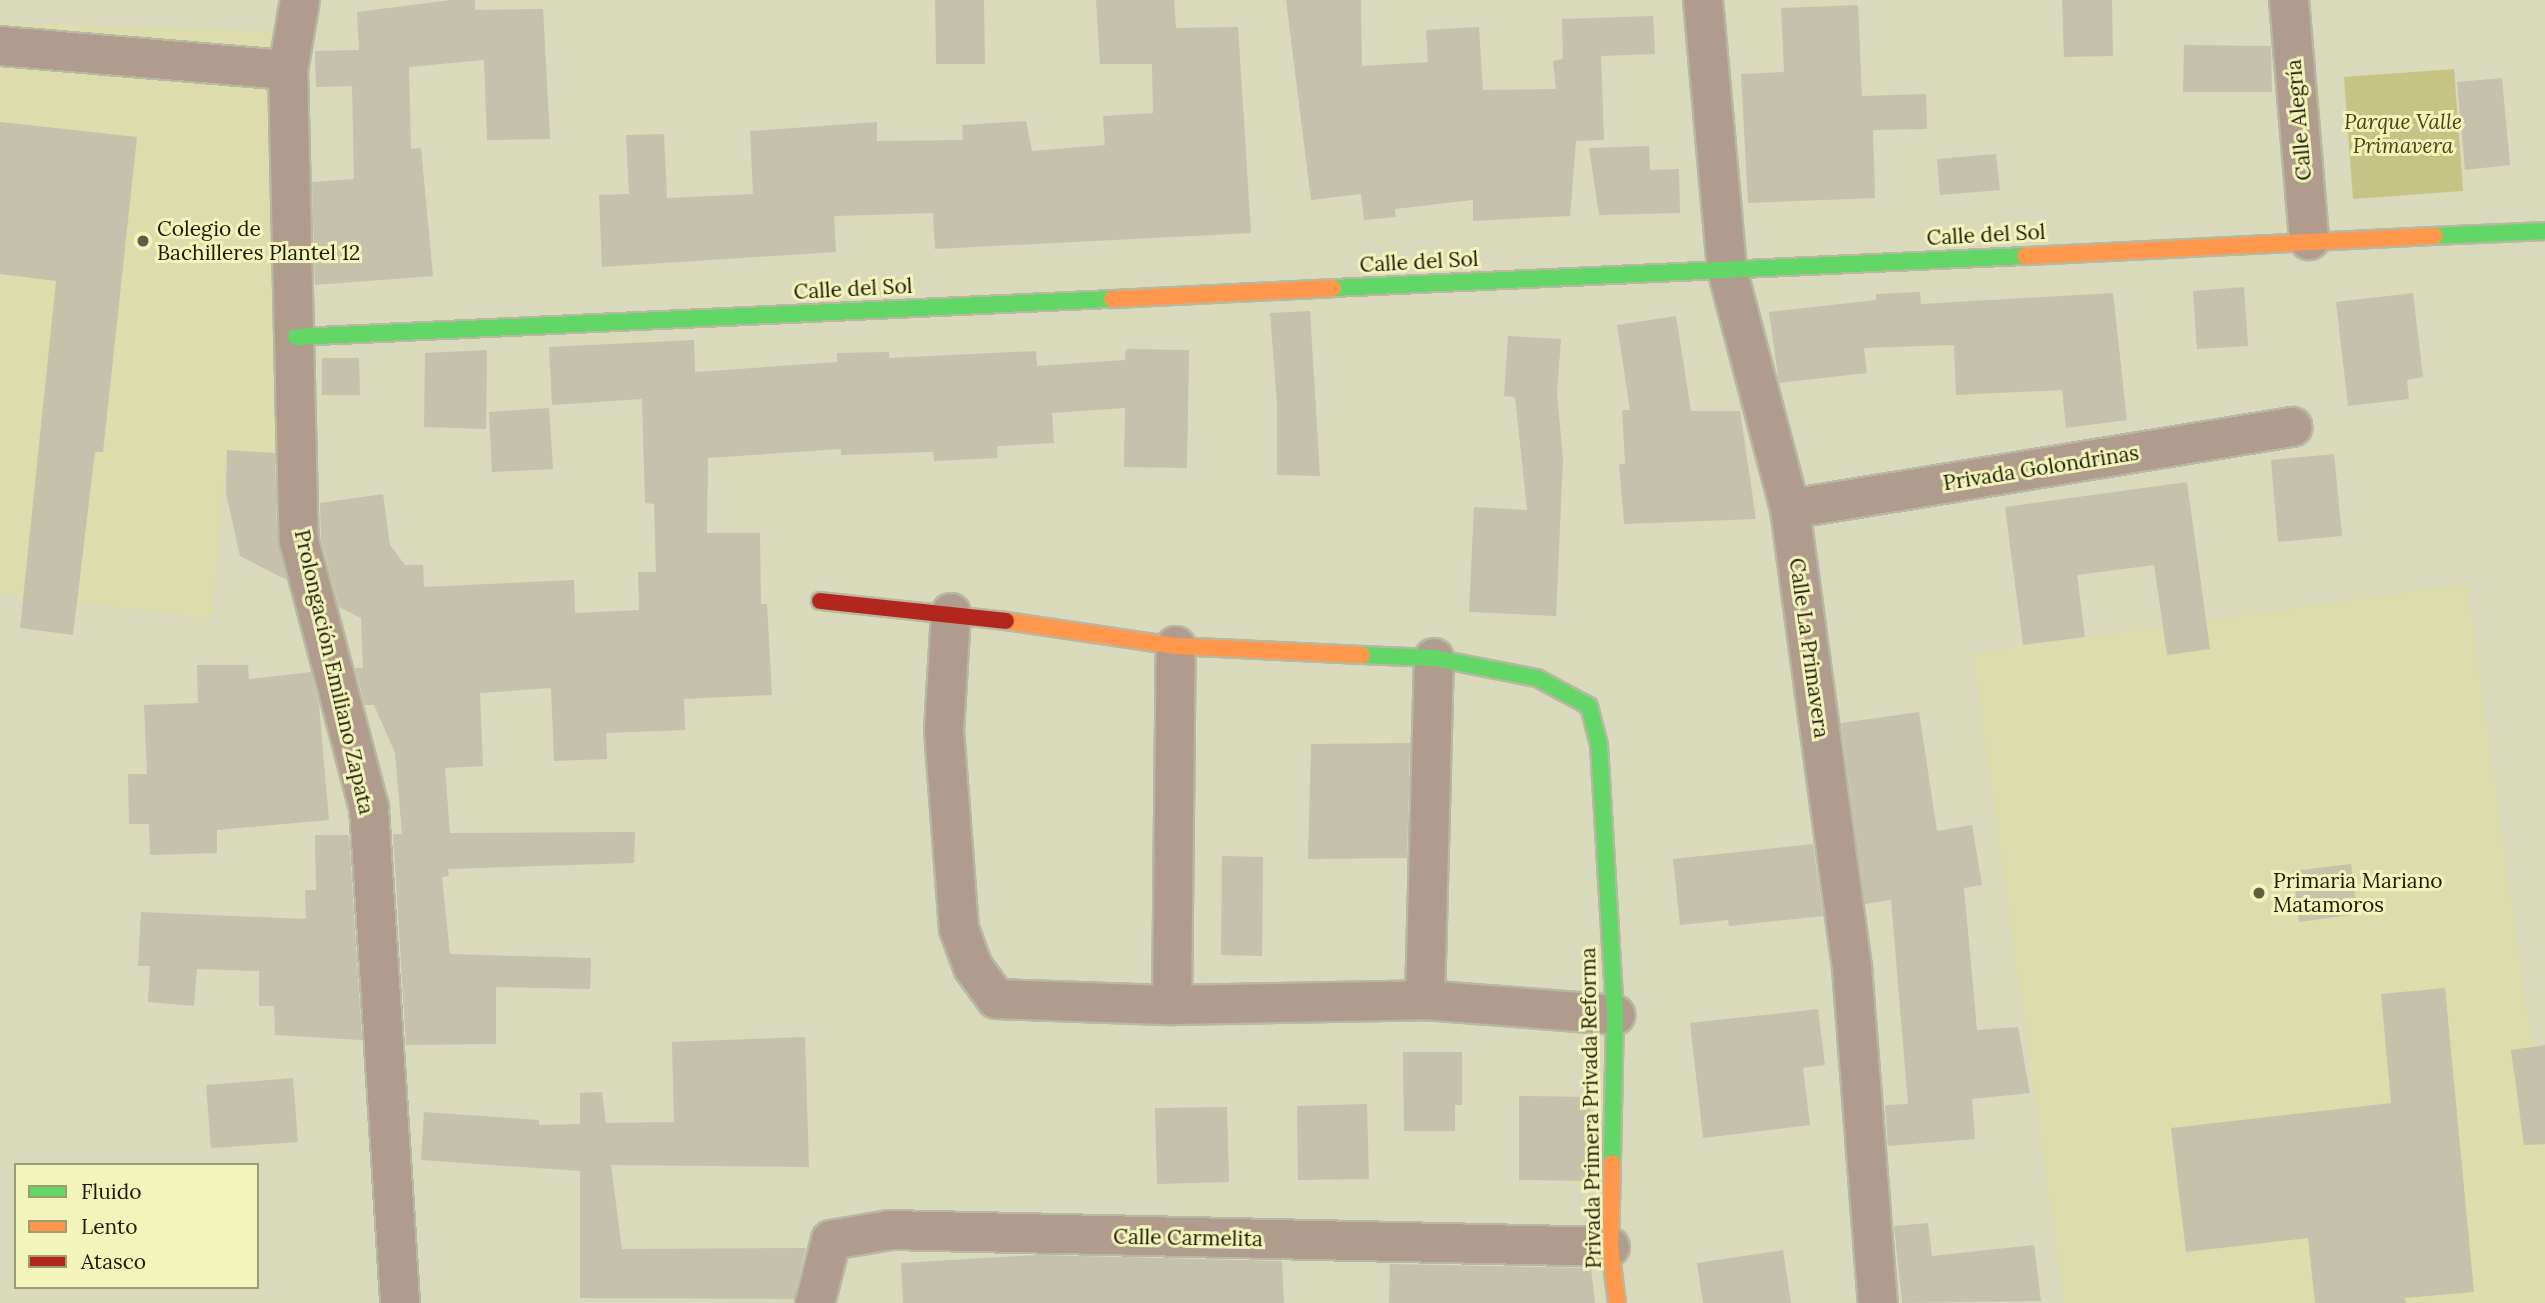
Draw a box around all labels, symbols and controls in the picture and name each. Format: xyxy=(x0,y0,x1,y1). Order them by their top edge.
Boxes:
street label: Calle Alegría xyxy=(2281,58,2317,182)
park label: Parque Valle Primavera xyxy=(2344,109,2462,159)
place label: Colegio de Bachilleres Plantel 12 xyxy=(157,216,360,266)
street label: Calle del Sol xyxy=(1926,219,2046,251)
marker: Colegio de Bachilleres Plantel 12 xyxy=(135,233,151,249)
street label: Calle del Sol xyxy=(1359,246,1479,278)
street label: Calle del Sol xyxy=(793,273,913,305)
street label: Privada Golondrinas xyxy=(1941,440,2141,496)
street label: Prolongación Emiliano Zapata xyxy=(289,527,379,817)
street label: Calle La Primavera xyxy=(1784,556,1834,740)
place label: Primaria Mariano Matamoros xyxy=(2273,868,2443,918)
marker: Primaria Mariano Matamoros xyxy=(2251,885,2267,901)
street label: Privada Primera Privada Reforma xyxy=(1576,947,1606,1269)
legend xyxy=(14,1163,259,1289)
text: Fluido xyxy=(81,1178,142,1205)
text: Lento xyxy=(81,1213,138,1240)
street label: Calle Carmelita xyxy=(1113,1224,1263,1252)
text: Atasco xyxy=(81,1248,146,1275)

